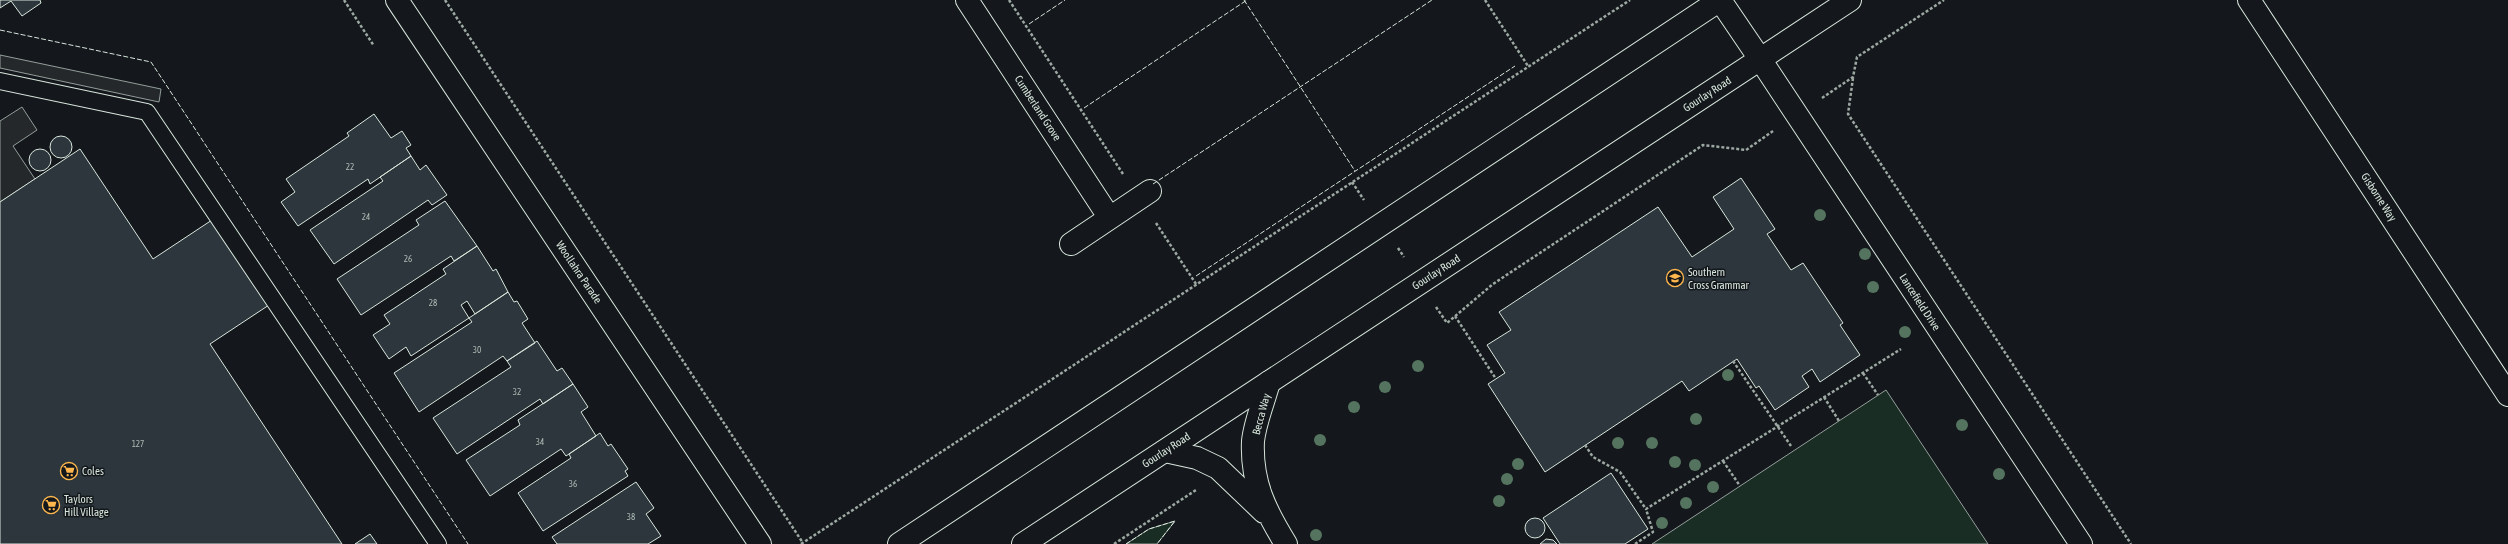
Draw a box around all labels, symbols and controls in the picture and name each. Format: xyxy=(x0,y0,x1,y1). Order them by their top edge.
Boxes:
street label: Cumberland Grove xyxy=(1012,73,1064,143)
street label: Gourlay Road xyxy=(1681,74,1733,114)
house number: 22 xyxy=(346,162,354,172)
street label: Gisborne Way xyxy=(2359,171,2399,224)
house number: 24 xyxy=(362,212,370,222)
street label: Woollahra Parade xyxy=(554,239,604,305)
street label: Gourlay Road xyxy=(1410,252,1462,292)
house number: 26 xyxy=(404,254,412,264)
place label: Southern Cross Grammar xyxy=(1688,266,1750,291)
school or university icon: Southern Cross Grammar xyxy=(1665,268,1685,288)
street label: Lancefield Drive xyxy=(1897,271,1943,333)
house number: 28 xyxy=(429,298,437,308)
house number: 30 xyxy=(473,345,481,355)
house number: 32 xyxy=(513,387,521,397)
street label: Becca Way xyxy=(1250,392,1272,436)
street label: Gourlay Road xyxy=(1140,430,1192,470)
house number: 34 xyxy=(536,437,544,447)
house number: 127 xyxy=(132,439,144,449)
supermarket icon: Coles xyxy=(59,461,79,481)
place label: Coles xyxy=(82,465,104,477)
house number: 36 xyxy=(569,479,577,489)
place label: Taylors Hill Village xyxy=(64,493,109,518)
supermarket icon: Taylors Hill Village xyxy=(41,495,61,515)
house number: 38 xyxy=(627,512,635,522)

